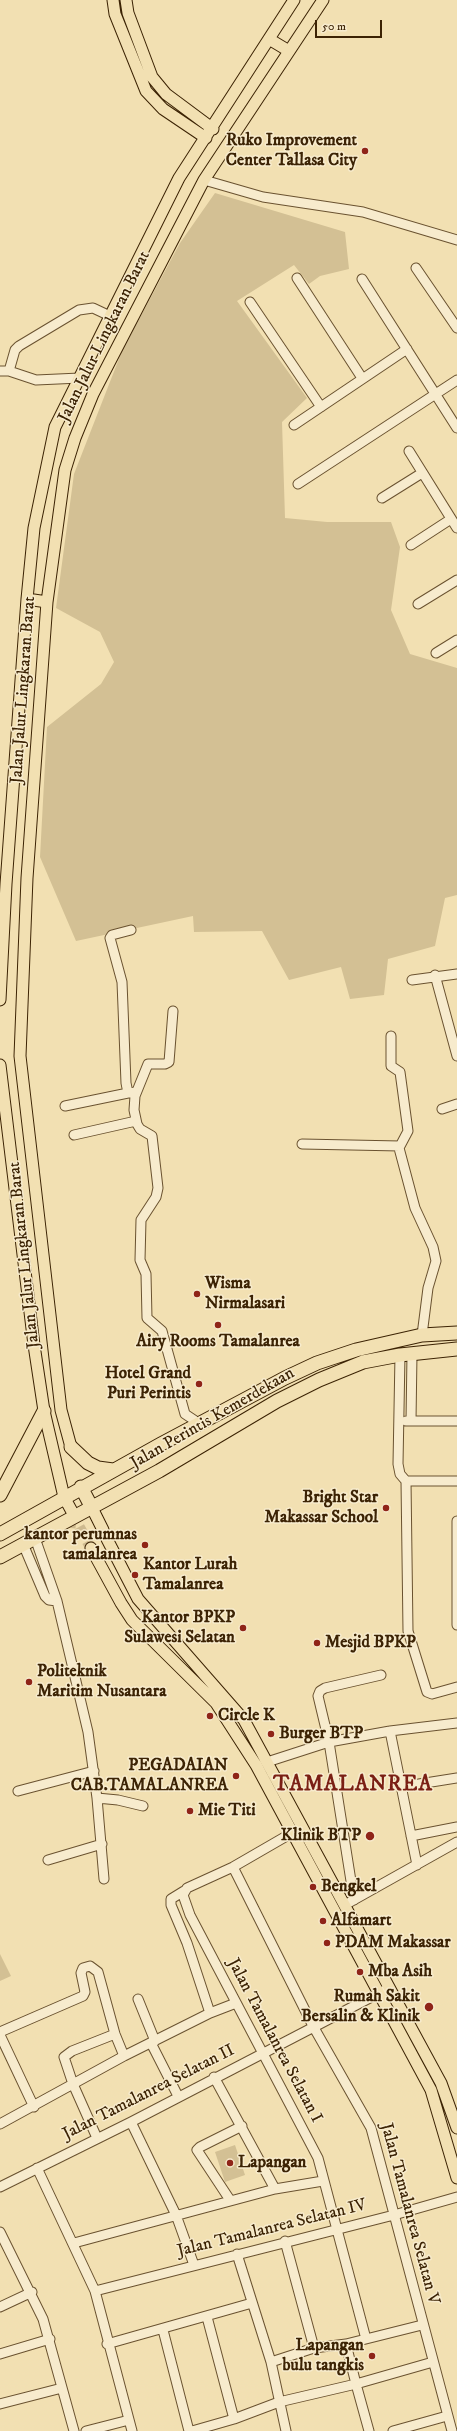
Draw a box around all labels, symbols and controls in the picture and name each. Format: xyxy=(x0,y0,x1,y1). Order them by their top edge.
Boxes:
scale bar xyxy=(317,12,384,38)
text: 50 m xyxy=(322,19,346,34)
place label: Ruko Improvement Center Tallasa City xyxy=(226,131,357,171)
marker: Ruko Improvement Center Tallasa City xyxy=(360,146,370,156)
street label: Jalan Jalur Lingkaran Barat xyxy=(55,248,155,426)
street label: Jalan Jalur Lingkaran Barat xyxy=(7,596,41,784)
street label: Jalan Jalur Lingkaran Barat xyxy=(5,1161,45,1349)
place label: Wisma Nirmalasari xyxy=(205,1274,285,1314)
marker: Wisma Nirmalasari xyxy=(192,1289,202,1299)
marker: Airy Rooms Tamalanrea xyxy=(213,1320,223,1330)
place label: Airy Rooms Tamalanrea xyxy=(136,1332,300,1352)
place label: Hotel Grand Puri Perintis xyxy=(105,1364,191,1404)
street label: Jalan Perintis Kemerdekaan xyxy=(127,1364,299,1474)
marker: Hotel Grand Puri Perintis xyxy=(194,1379,204,1389)
place label: Bright Star Makassar School xyxy=(264,1488,378,1528)
marker: Bright Star Makassar School xyxy=(381,1503,391,1513)
place label: kantor perumnas tamalanrea xyxy=(24,1525,137,1565)
marker: kantor perumnas tamalanrea xyxy=(140,1540,150,1550)
place label: Kantor Lurah Tamalanrea xyxy=(143,1555,238,1595)
marker: Kantor Lurah Tamalanrea xyxy=(130,1570,140,1580)
place label: Kantor BPKP Sulawesi Selatan xyxy=(124,1608,235,1648)
marker: Kantor BPKP Sulawesi Selatan xyxy=(238,1623,248,1633)
place label: Mesjid BPKP xyxy=(325,1633,416,1653)
marker: Mesjid BPKP xyxy=(312,1638,322,1648)
place label: Politeknik Maritim Nusantara xyxy=(37,1662,166,1702)
marker: Politeknik Maritim Nusantara xyxy=(24,1677,34,1687)
place label: Circle K xyxy=(218,1706,275,1726)
marker: Circle K xyxy=(205,1711,215,1721)
place label: Burger BTP xyxy=(279,1724,363,1744)
marker: Burger BTP xyxy=(266,1729,276,1739)
place label: PEGADAIAN CAB.TAMALANREA xyxy=(71,1756,228,1796)
marker: PEGADAIAN CAB.TAMALANREA xyxy=(231,1771,241,1781)
district label: TAMALANREA xyxy=(273,1773,433,1799)
place label: Mie Titi xyxy=(198,1801,256,1821)
marker: Mie Titi xyxy=(185,1806,195,1816)
place label: Klinik BTP xyxy=(281,1826,361,1846)
marker: Klinik BTP xyxy=(364,1830,376,1842)
place label: Bengkel xyxy=(321,1877,376,1897)
marker: Bengkel xyxy=(308,1882,318,1892)
place label: Alfamart xyxy=(331,1911,391,1931)
marker: Alfamart xyxy=(318,1916,328,1926)
place label: PDAM Makassar xyxy=(335,1933,451,1953)
marker: PDAM Makassar xyxy=(322,1938,332,1948)
street label: Jalan Tamalanrea Selatan I xyxy=(222,1955,326,2127)
place label: Mba Asih xyxy=(368,1962,432,1982)
marker: Mba Asih xyxy=(355,1967,365,1977)
place label: Rumah Sakit Bersalin & Klinik xyxy=(301,1987,420,2027)
marker: Rumah Sakit Bersalin & Klinik xyxy=(423,2001,435,2013)
street label: Jalan Tamalanrea Selatan II xyxy=(60,2041,238,2145)
street label: Jalan Tamalanrea Selatan V xyxy=(375,2121,443,2307)
place label: Lapangan xyxy=(238,2153,306,2173)
marker: Lapangan xyxy=(225,2158,235,2168)
street label: Jalan Tamalanrea Selatan IV xyxy=(176,2196,368,2262)
place label: Lapangan bulu tangkis xyxy=(283,2336,364,2376)
marker: Lapangan bulu tangkis xyxy=(367,2351,377,2361)

